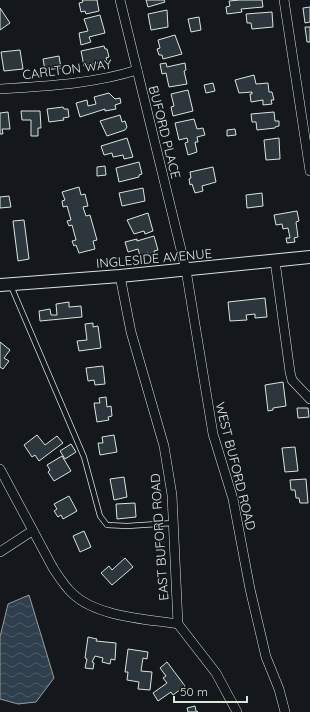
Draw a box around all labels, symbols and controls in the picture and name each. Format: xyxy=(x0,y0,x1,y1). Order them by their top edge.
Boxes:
street label: CARLTON WAY xyxy=(22,56,113,82)
street label: BUFORD PLACE xyxy=(146,84,184,180)
street label: INGLESIDE AVENUE xyxy=(95,245,213,271)
street label: WEST BUFORD ROAD xyxy=(212,400,260,532)
street label: EAST BUFORD ROAD xyxy=(147,473,171,601)
scale bar xyxy=(174,678,247,704)
text: 50 m xyxy=(180,684,208,699)

